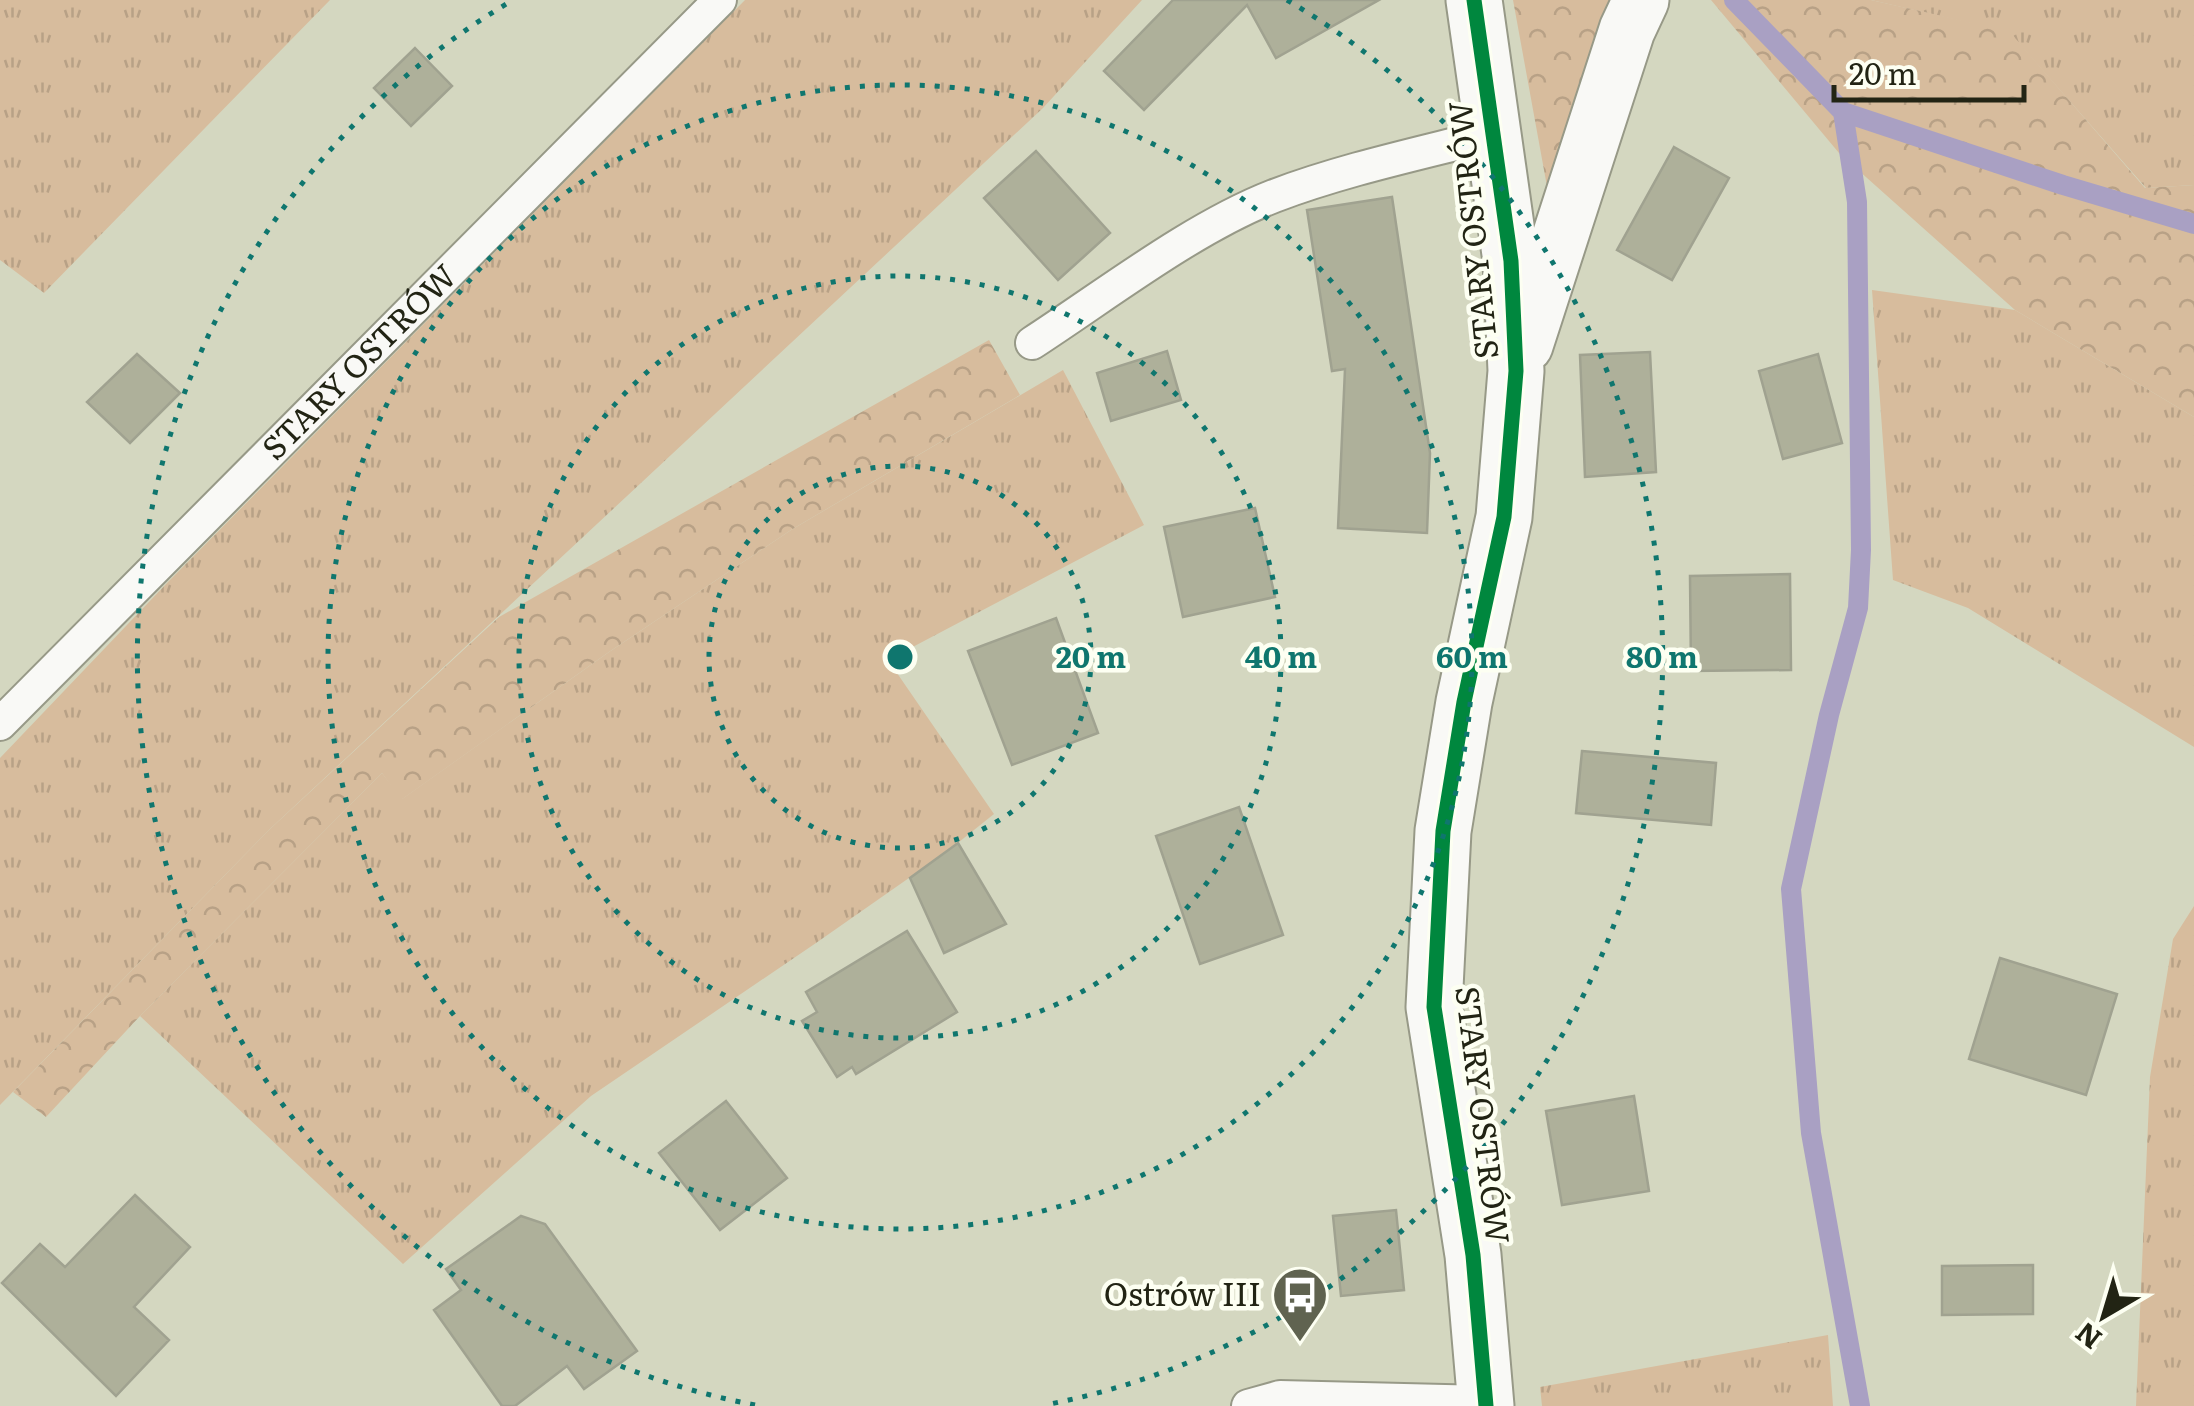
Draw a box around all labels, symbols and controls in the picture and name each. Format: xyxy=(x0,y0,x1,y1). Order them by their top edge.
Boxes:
scale bar xyxy=(1834,40,2024,102)
text: 20 m xyxy=(1849,50,1917,94)
street label: STARY OSTRÓW xyxy=(1434,99,1508,362)
street label: STARY OSTRÓW xyxy=(249,251,466,469)
text: 20 m xyxy=(1056,633,1126,677)
text: 40 m xyxy=(1245,633,1317,677)
text: 60 m xyxy=(1436,633,1508,677)
text: 80 m xyxy=(1626,633,1698,677)
centre of rings xyxy=(882,639,918,675)
street label: STARY OSTRÓW xyxy=(1445,983,1525,1246)
bus stop icon: Ostrów III xyxy=(1270,1265,1330,1344)
north arrow xyxy=(2054,1266,2154,1366)
place label: Ostrów III xyxy=(1104,1268,1261,1316)
text: N xyxy=(2065,1313,2110,1361)

